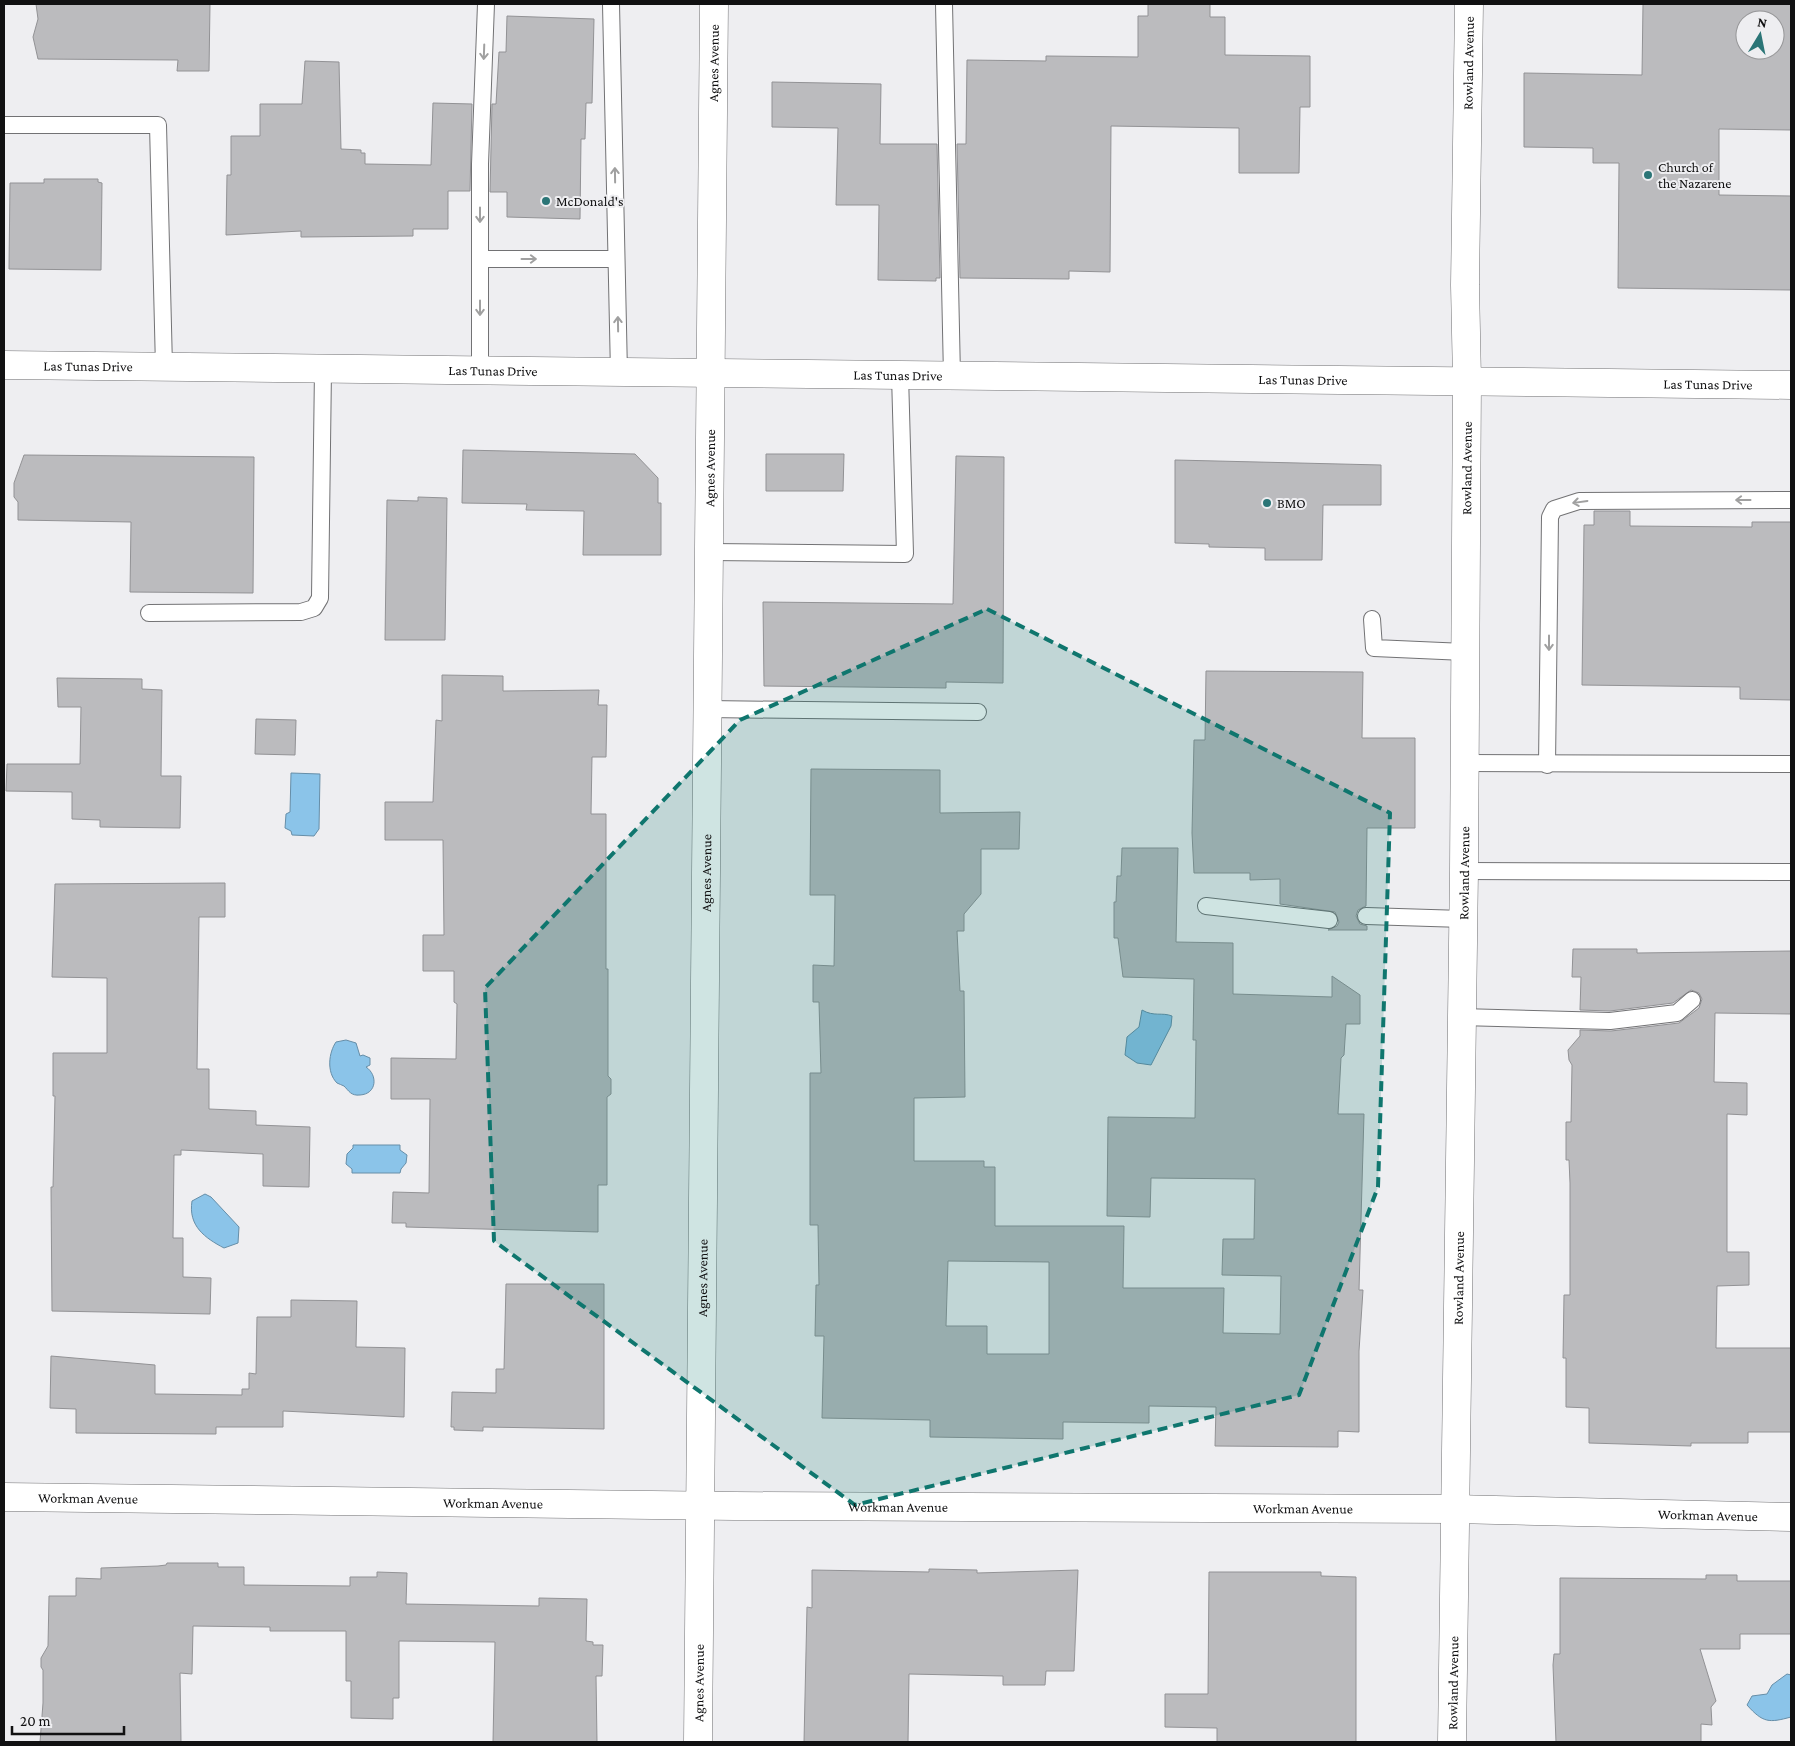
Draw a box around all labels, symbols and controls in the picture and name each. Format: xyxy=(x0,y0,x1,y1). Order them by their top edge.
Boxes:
north arrow xyxy=(1735,10,1785,60)
text: N xyxy=(1756,13,1769,31)
street label: Rowland Avenue xyxy=(1459,16,1477,110)
street label: Agnes Avenue xyxy=(705,24,722,102)
one-way arrow xyxy=(479,44,489,60)
place label: Church of the Nazarene xyxy=(1658,159,1731,191)
one-way arrow xyxy=(610,167,619,183)
marker: Church of the Nazarene xyxy=(1642,169,1654,181)
place label: McDonald's xyxy=(556,193,623,209)
marker: McDonald's xyxy=(540,195,552,207)
one-way arrow xyxy=(475,206,485,223)
one-way arrow xyxy=(520,254,537,264)
one-way arrow xyxy=(475,300,485,316)
one-way arrow xyxy=(613,316,623,332)
street label: Las Tunas Drive xyxy=(43,357,133,374)
street label: Las Tunas Drive xyxy=(448,362,538,379)
street label: Las Tunas Drive xyxy=(853,367,943,384)
street label: Las Tunas Drive xyxy=(1258,371,1348,388)
street label: Las Tunas Drive xyxy=(1663,376,1753,393)
street label: Rowland Avenue xyxy=(1458,421,1475,515)
street label: Agnes Avenue xyxy=(701,429,718,507)
place label: BMO xyxy=(1277,495,1306,511)
one-way arrow xyxy=(1735,495,1751,505)
marker: BMO xyxy=(1261,497,1273,509)
one-way arrow xyxy=(1573,497,1589,507)
one-way arrow xyxy=(1544,635,1554,651)
street label: Rowland Avenue xyxy=(1455,826,1472,920)
street label: Agnes Avenue xyxy=(698,834,714,912)
street label: Rowland Avenue xyxy=(1450,1231,1467,1325)
street label: Agnes Avenue xyxy=(694,1239,711,1317)
street label: Workman Avenue xyxy=(38,1489,138,1507)
street label: Workman Avenue xyxy=(443,1494,543,1512)
street label: Workman Avenue xyxy=(848,1498,948,1515)
street label: Workman Avenue xyxy=(1253,1500,1353,1517)
street label: Workman Avenue xyxy=(1658,1506,1758,1524)
street label: Rowland Avenue xyxy=(1444,1636,1461,1730)
street label: Agnes Avenue xyxy=(690,1644,707,1722)
scale bar xyxy=(12,1704,125,1736)
text: 20 m xyxy=(20,1713,51,1729)

